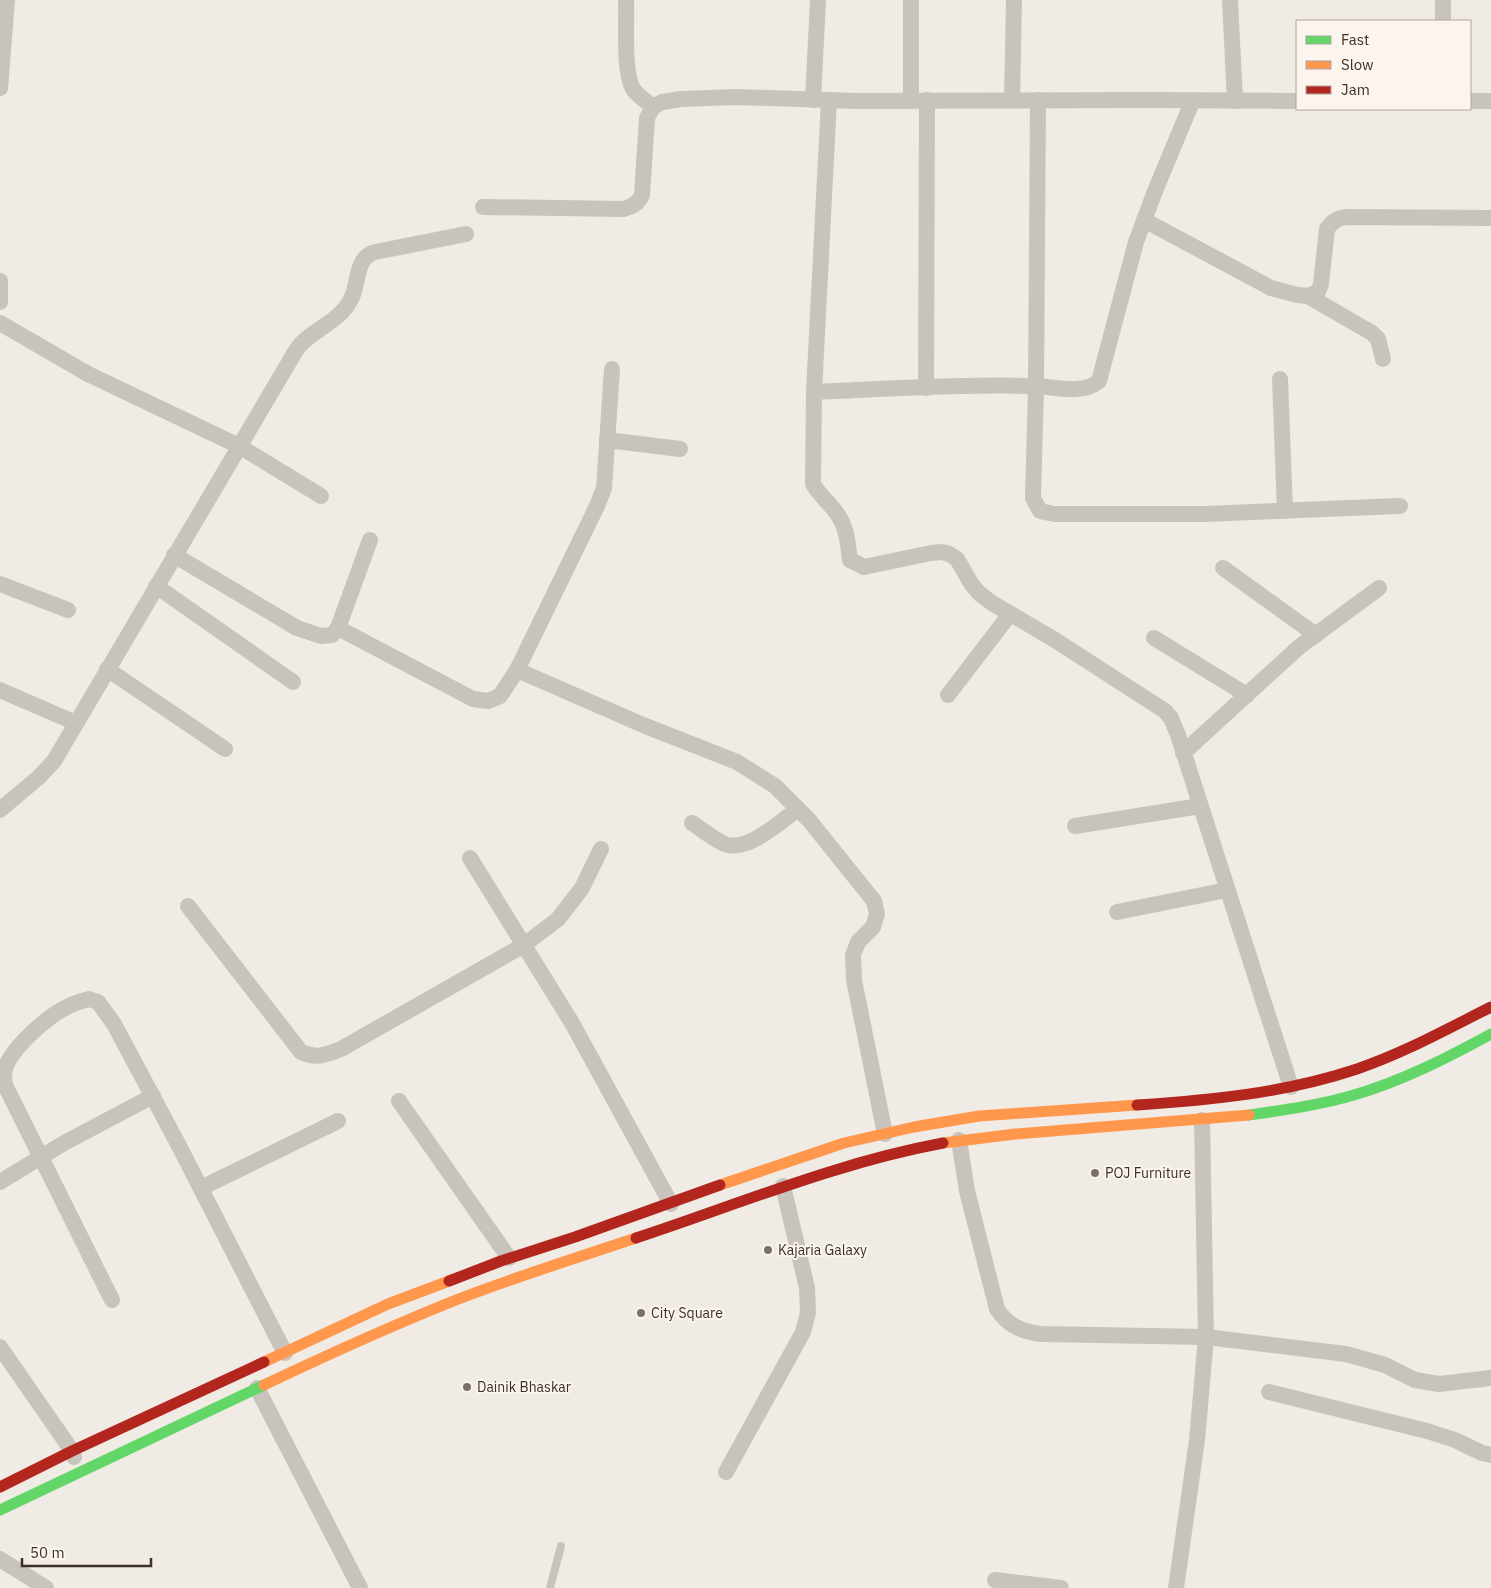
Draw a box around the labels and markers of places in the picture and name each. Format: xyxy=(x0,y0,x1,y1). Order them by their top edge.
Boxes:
place label: POJ Furniture xyxy=(1105,1164,1192,1182)
marker: POJ Furniture xyxy=(1089,1167,1101,1179)
place label: Kajaria Galaxy xyxy=(778,1241,867,1259)
marker: Kajaria Galaxy xyxy=(762,1244,774,1256)
place label: City Square xyxy=(651,1304,723,1322)
marker: City Square xyxy=(635,1307,647,1319)
place label: Dainik Bhaskar xyxy=(477,1378,571,1396)
marker: Dainik Bhaskar xyxy=(461,1381,473,1393)

